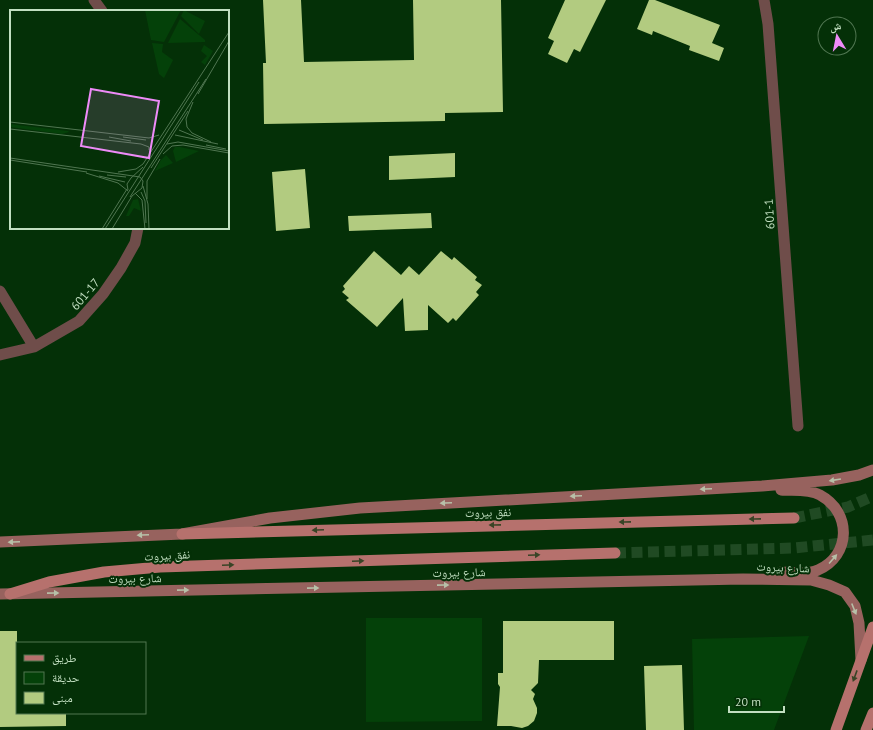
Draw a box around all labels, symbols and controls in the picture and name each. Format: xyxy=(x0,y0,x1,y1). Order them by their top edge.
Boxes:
inset map xyxy=(10,10,229,229)
north arrow xyxy=(817,16,857,56)
text: ش xyxy=(828,18,843,35)
street label: 601-1 xyxy=(760,198,778,230)
street label: 601-17 xyxy=(67,275,103,313)
one-way arrow xyxy=(829,477,841,483)
one-way arrow xyxy=(700,486,712,493)
one-way arrow xyxy=(569,493,582,499)
one-way arrow xyxy=(439,500,452,506)
street label: نفق بيروت xyxy=(465,504,511,520)
one-way arrow xyxy=(749,515,761,522)
one-way arrow xyxy=(618,519,631,525)
one-way arrow xyxy=(488,522,501,528)
one-way arrow xyxy=(311,527,324,533)
one-way arrow xyxy=(137,532,149,539)
one-way arrow xyxy=(8,538,20,545)
street label: نفق بيروت xyxy=(144,546,190,564)
one-way arrow xyxy=(528,552,541,558)
one-way arrow xyxy=(829,554,838,564)
one-way arrow xyxy=(352,557,364,564)
street label: شارع بيروت xyxy=(756,559,810,576)
one-way arrow xyxy=(222,562,235,568)
street label: شارع بيروت xyxy=(432,564,486,581)
street label: شارع بيروت xyxy=(108,570,162,587)
one-way arrow xyxy=(437,582,450,588)
one-way arrow xyxy=(307,585,320,591)
one-way arrow xyxy=(177,587,189,594)
one-way arrow xyxy=(47,590,60,596)
one-way arrow xyxy=(852,603,858,615)
legend xyxy=(16,642,146,714)
text: طريق xyxy=(52,650,77,665)
text: حديقة xyxy=(52,670,80,685)
one-way arrow xyxy=(851,671,857,683)
scale bar xyxy=(729,688,784,714)
text: مبنى xyxy=(52,690,73,705)
text: 20 m xyxy=(735,694,761,709)

